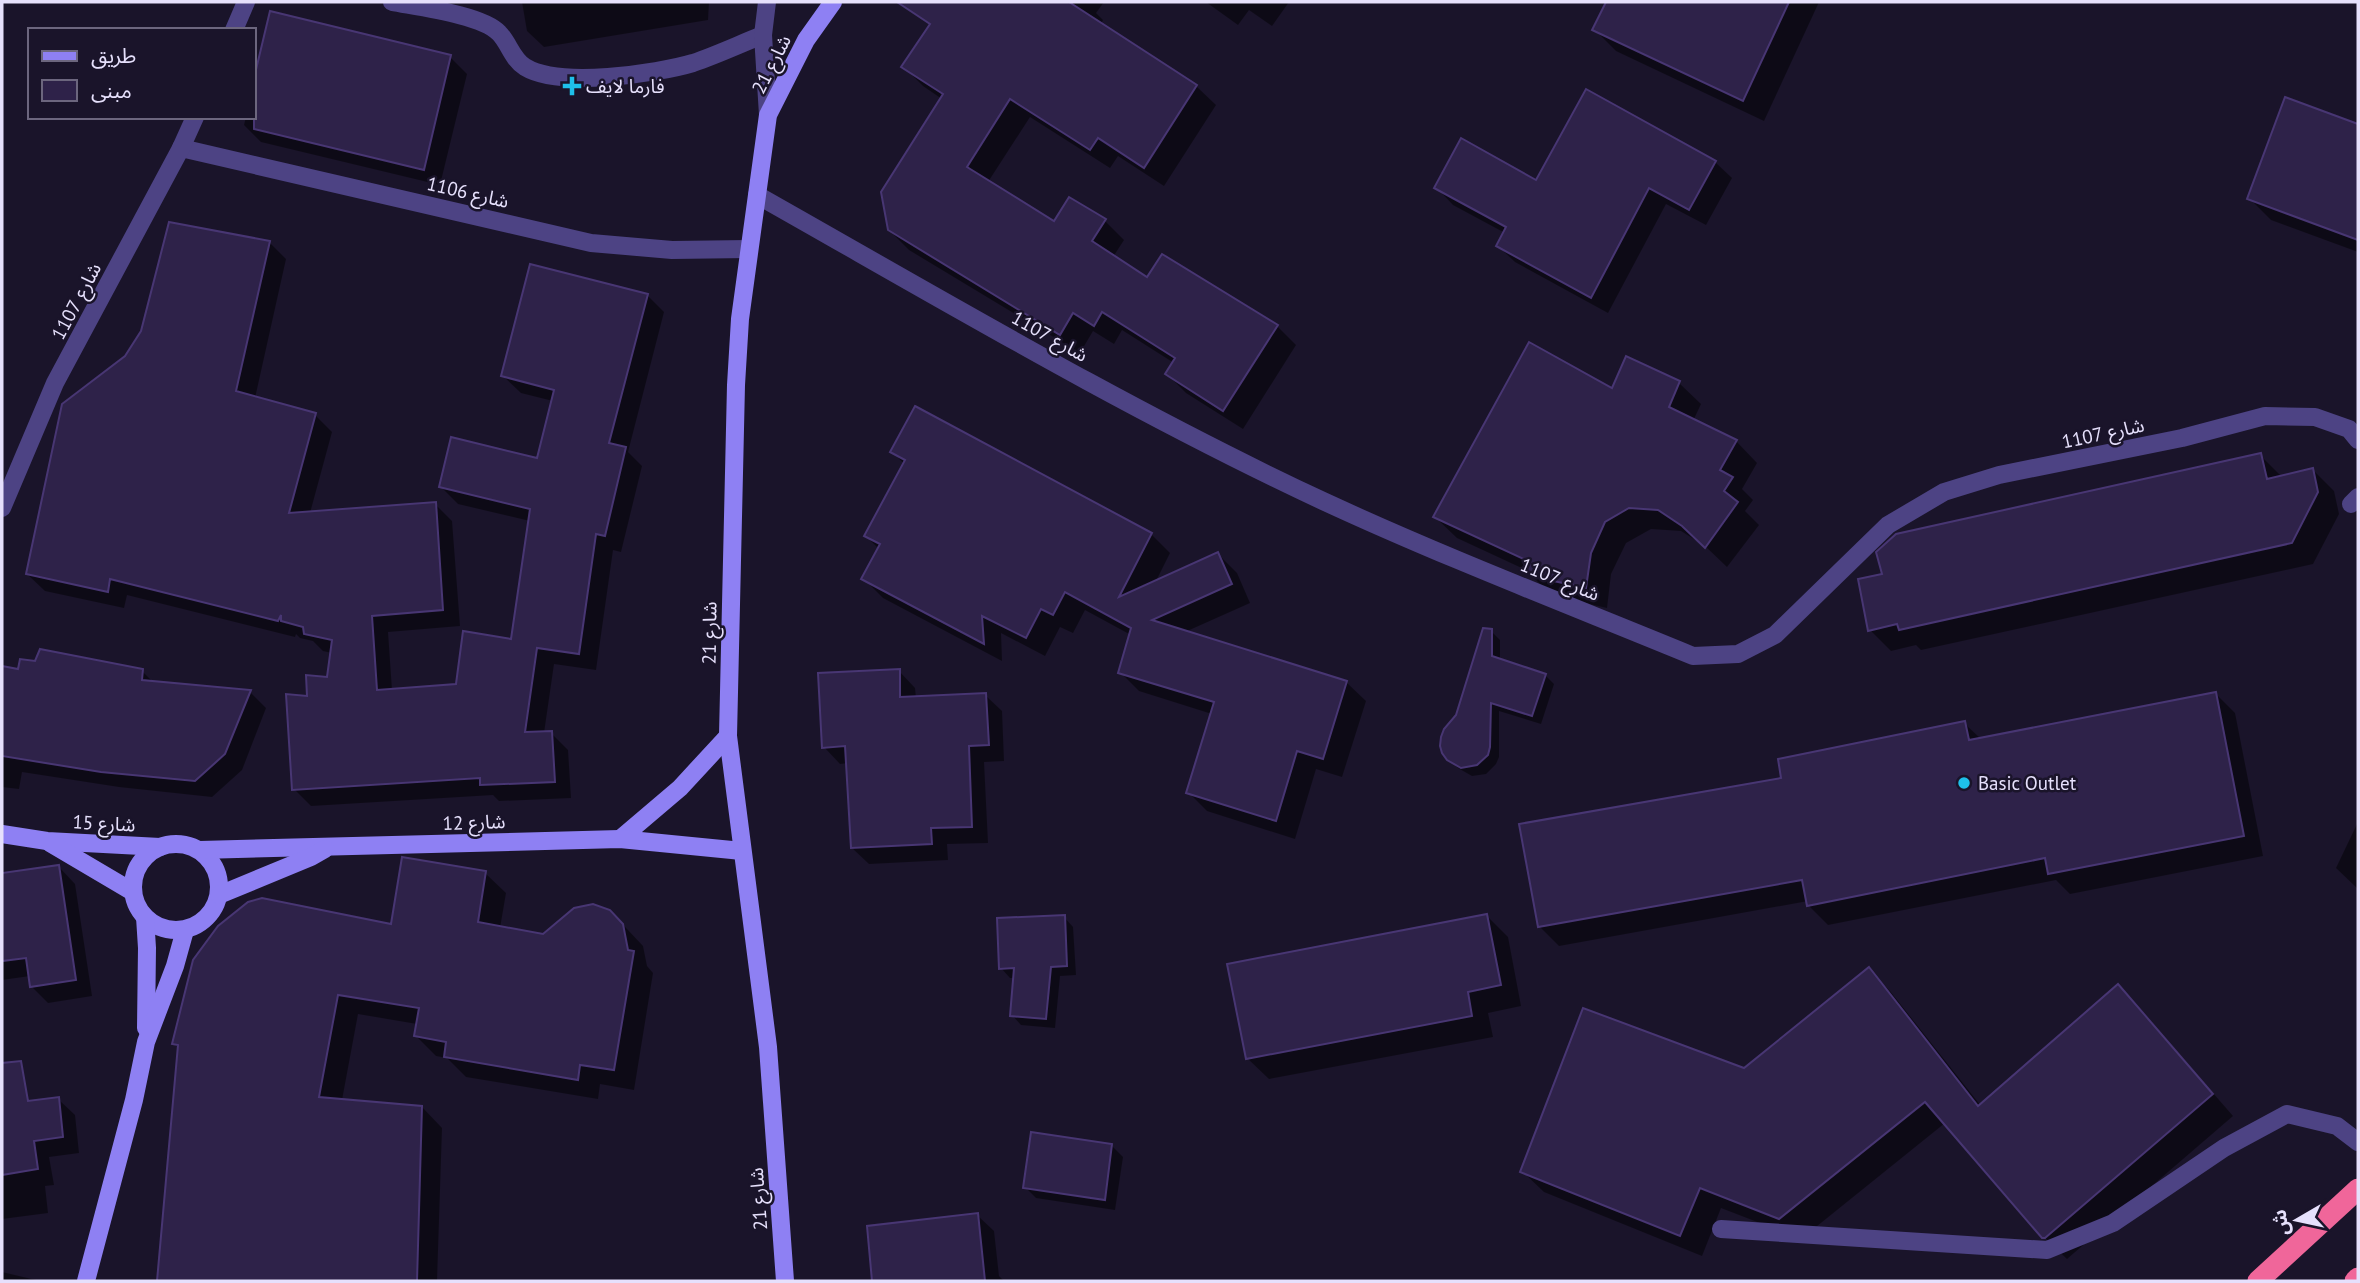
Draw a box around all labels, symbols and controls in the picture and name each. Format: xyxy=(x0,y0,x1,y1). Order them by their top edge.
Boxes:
legend xyxy=(28,28,256,119)
street label: شارع 21 xyxy=(746,31,798,98)
text: طريق xyxy=(91,42,136,69)
place label: فارما لايف xyxy=(586,74,664,98)
text: مبنى xyxy=(91,77,132,104)
marker: فارما لايف xyxy=(564,78,580,94)
street label: شارع 1106 xyxy=(424,171,511,215)
street label: شارع 1107 xyxy=(46,258,108,344)
street label: شارع 1107 xyxy=(1007,305,1092,368)
street label: شارع 1107 xyxy=(2060,413,2147,455)
street label: شارع 1107 xyxy=(1516,552,1603,608)
street label: شارع 21 xyxy=(696,601,724,665)
place label: Basic Outlet xyxy=(1978,771,2077,795)
marker: Basic Outlet xyxy=(1956,775,1972,791)
street label: شارع 15 xyxy=(72,809,136,839)
street label: شارع 12 xyxy=(442,809,506,837)
street label: شارع 21 xyxy=(744,1167,774,1231)
north arrow xyxy=(2262,1185,2332,1255)
text: ش xyxy=(2266,1208,2294,1237)

